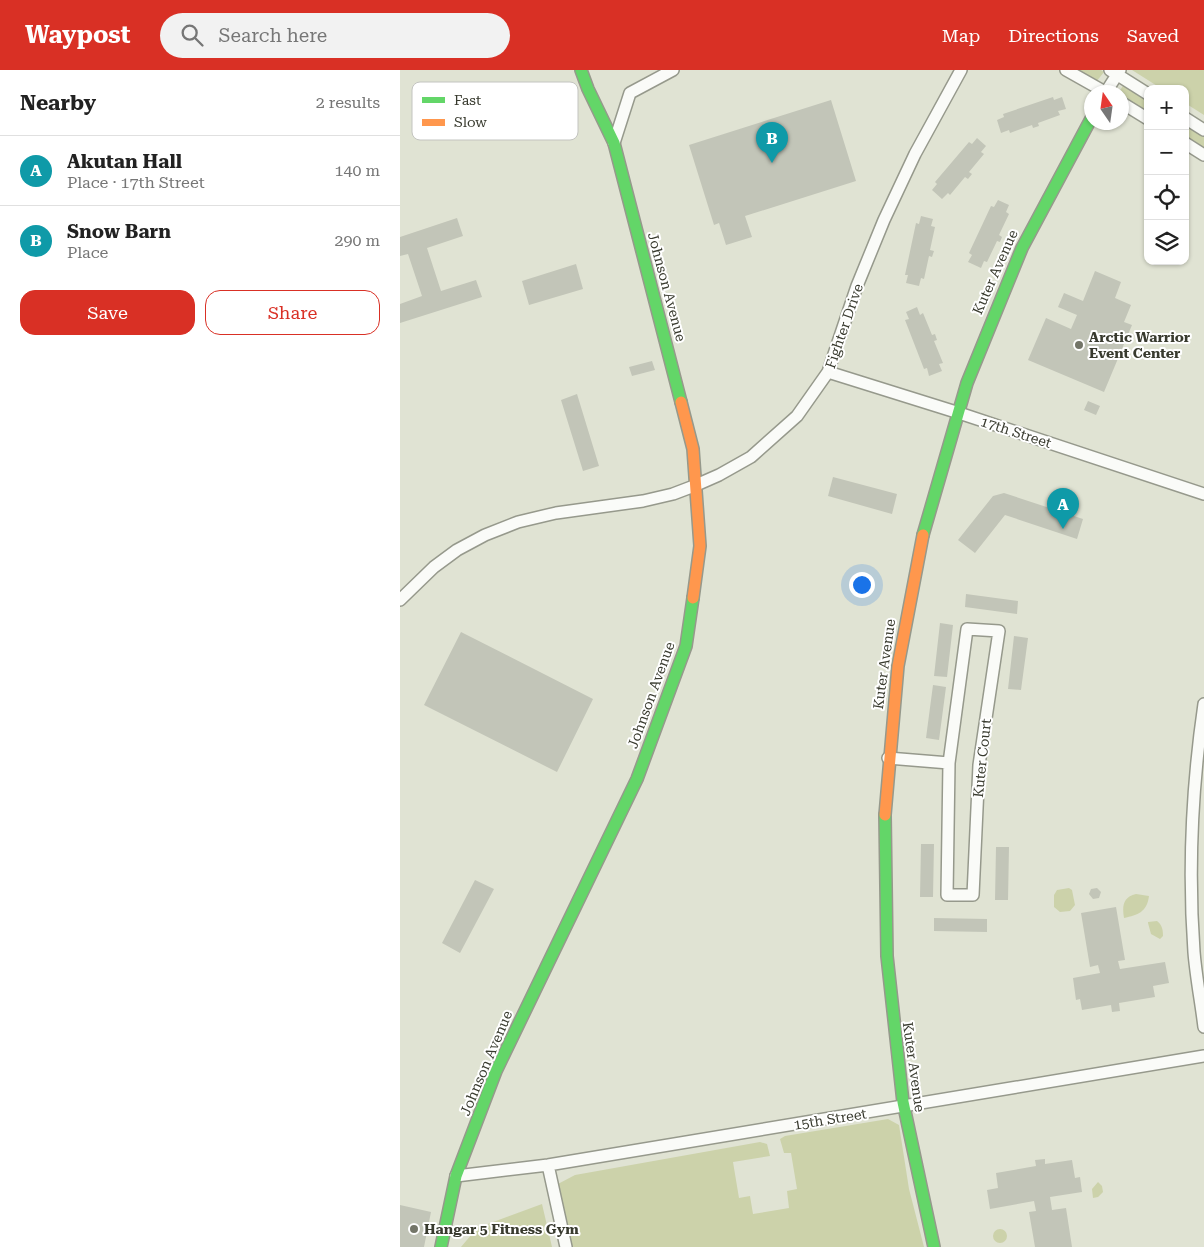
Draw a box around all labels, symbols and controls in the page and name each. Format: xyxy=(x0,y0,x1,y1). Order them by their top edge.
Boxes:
search box xyxy=(160,13,510,58)
text: Waypost xyxy=(25,21,130,49)
icon: search xyxy=(178,21,206,49)
text: Search here xyxy=(218,24,327,47)
text: Map xyxy=(942,25,980,46)
text: Directions xyxy=(1008,25,1099,46)
text: Saved xyxy=(1127,25,1179,46)
legend xyxy=(412,82,578,140)
north arrow xyxy=(1084,85,1129,130)
map controls xyxy=(1144,85,1189,265)
button: + xyxy=(1144,85,1189,130)
text: Nearby xyxy=(20,91,96,115)
text: Fast xyxy=(454,92,481,108)
text: 2 results xyxy=(316,93,380,112)
text: Slow xyxy=(454,114,487,130)
pin: B xyxy=(756,122,788,163)
button: − xyxy=(1144,130,1189,175)
text: Akutan Hall xyxy=(67,150,182,173)
text: A xyxy=(30,161,42,180)
text: 140 m xyxy=(334,161,380,180)
text: Place · 17th Street xyxy=(67,173,205,192)
button: locate xyxy=(1144,175,1189,220)
text: Snow Barn xyxy=(67,220,171,243)
button: layers xyxy=(1144,220,1189,265)
street label: Kuter Avenue xyxy=(969,227,1021,317)
text: B xyxy=(30,231,42,250)
text: 290 m xyxy=(334,231,380,250)
street label: Johnson Avenue xyxy=(645,231,689,344)
text: Place xyxy=(67,243,108,262)
street label: Fighter Drive xyxy=(822,281,866,370)
button: Save xyxy=(20,290,195,335)
button: Share xyxy=(205,290,380,335)
place label: Arctic Warrior Event Center xyxy=(1089,329,1191,361)
marker: Arctic Warrior Event Center xyxy=(1073,339,1085,351)
street label: 17th Street xyxy=(979,413,1053,451)
pin: A xyxy=(1047,488,1079,529)
your location xyxy=(849,572,875,598)
street label: Kuter Avenue xyxy=(870,618,898,710)
street label: Johnson Avenue xyxy=(624,639,678,751)
street label: Kuter Court xyxy=(970,718,994,798)
street label: Johnson Avenue xyxy=(457,1008,515,1118)
street label: Kuter Avenue xyxy=(900,1021,928,1113)
street label: 15th Street xyxy=(792,1105,868,1133)
place label: Hangar 5 Fitness Gym xyxy=(424,1221,579,1237)
marker: Hangar 5 Fitness Gym xyxy=(408,1223,420,1235)

